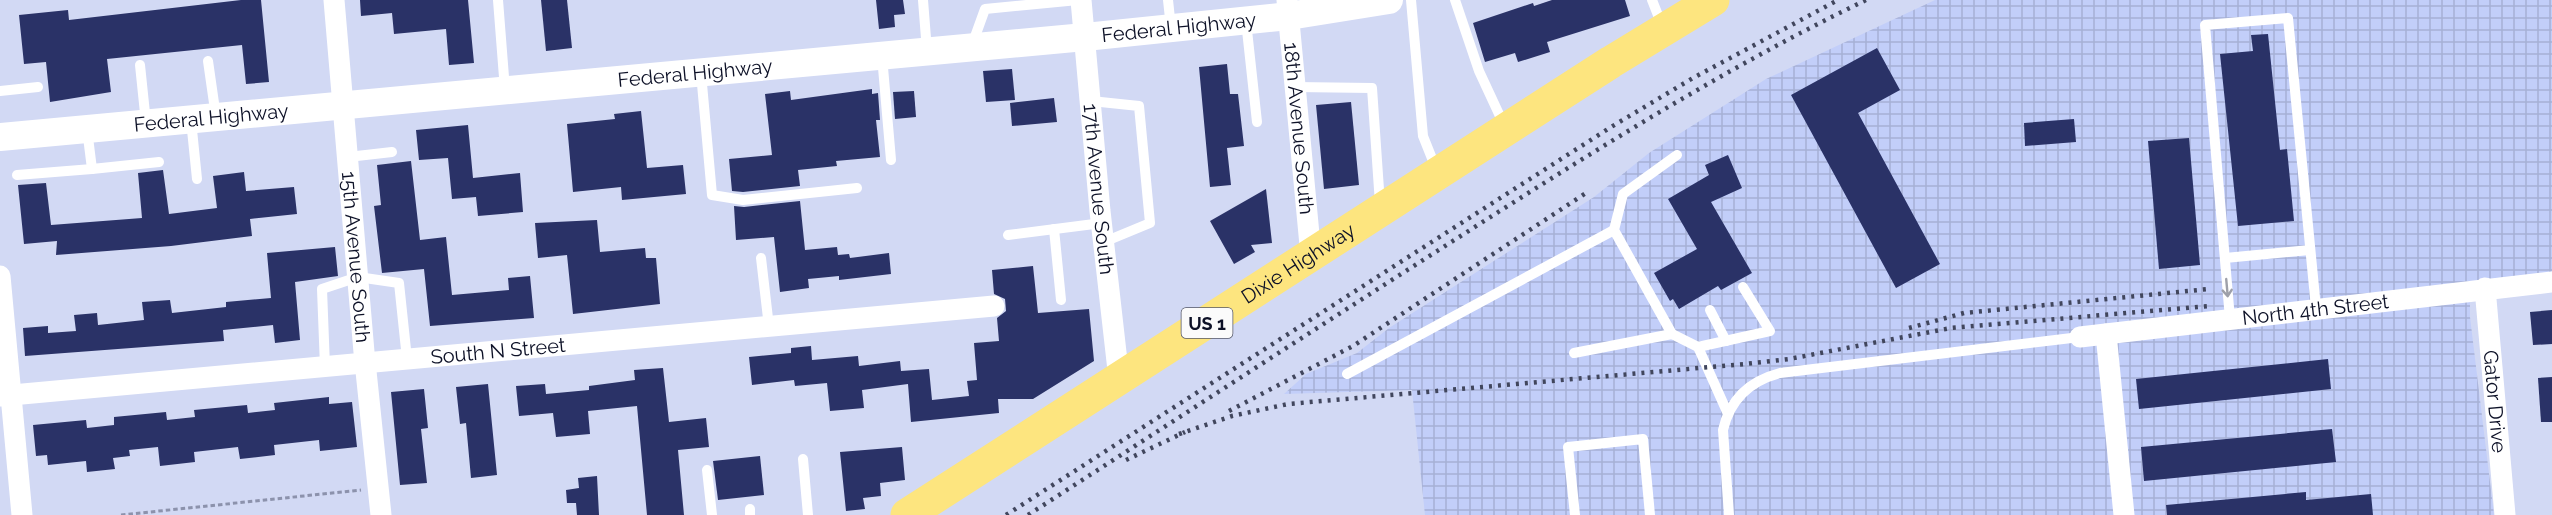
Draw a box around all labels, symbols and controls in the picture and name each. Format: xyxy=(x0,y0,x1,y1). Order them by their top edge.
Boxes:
street label: Federal Highway xyxy=(1100,7,1258,47)
street label: 18th Avenue South xyxy=(1279,41,1319,216)
street label: Federal Highway xyxy=(617,54,774,92)
street label: Federal Highway xyxy=(133,98,290,137)
street label: 17th Avenue South xyxy=(1078,103,1119,276)
street label: 15th Avenue South xyxy=(337,170,375,344)
street label: Dixie Highway xyxy=(1237,218,1359,309)
one-way arrow xyxy=(2222,278,2233,298)
street label: North 4th Street xyxy=(2241,289,2390,330)
road number: US 1 xyxy=(1182,308,1232,338)
street label: South N Street xyxy=(429,333,567,369)
street label: Gator Drive xyxy=(2479,349,2512,454)

